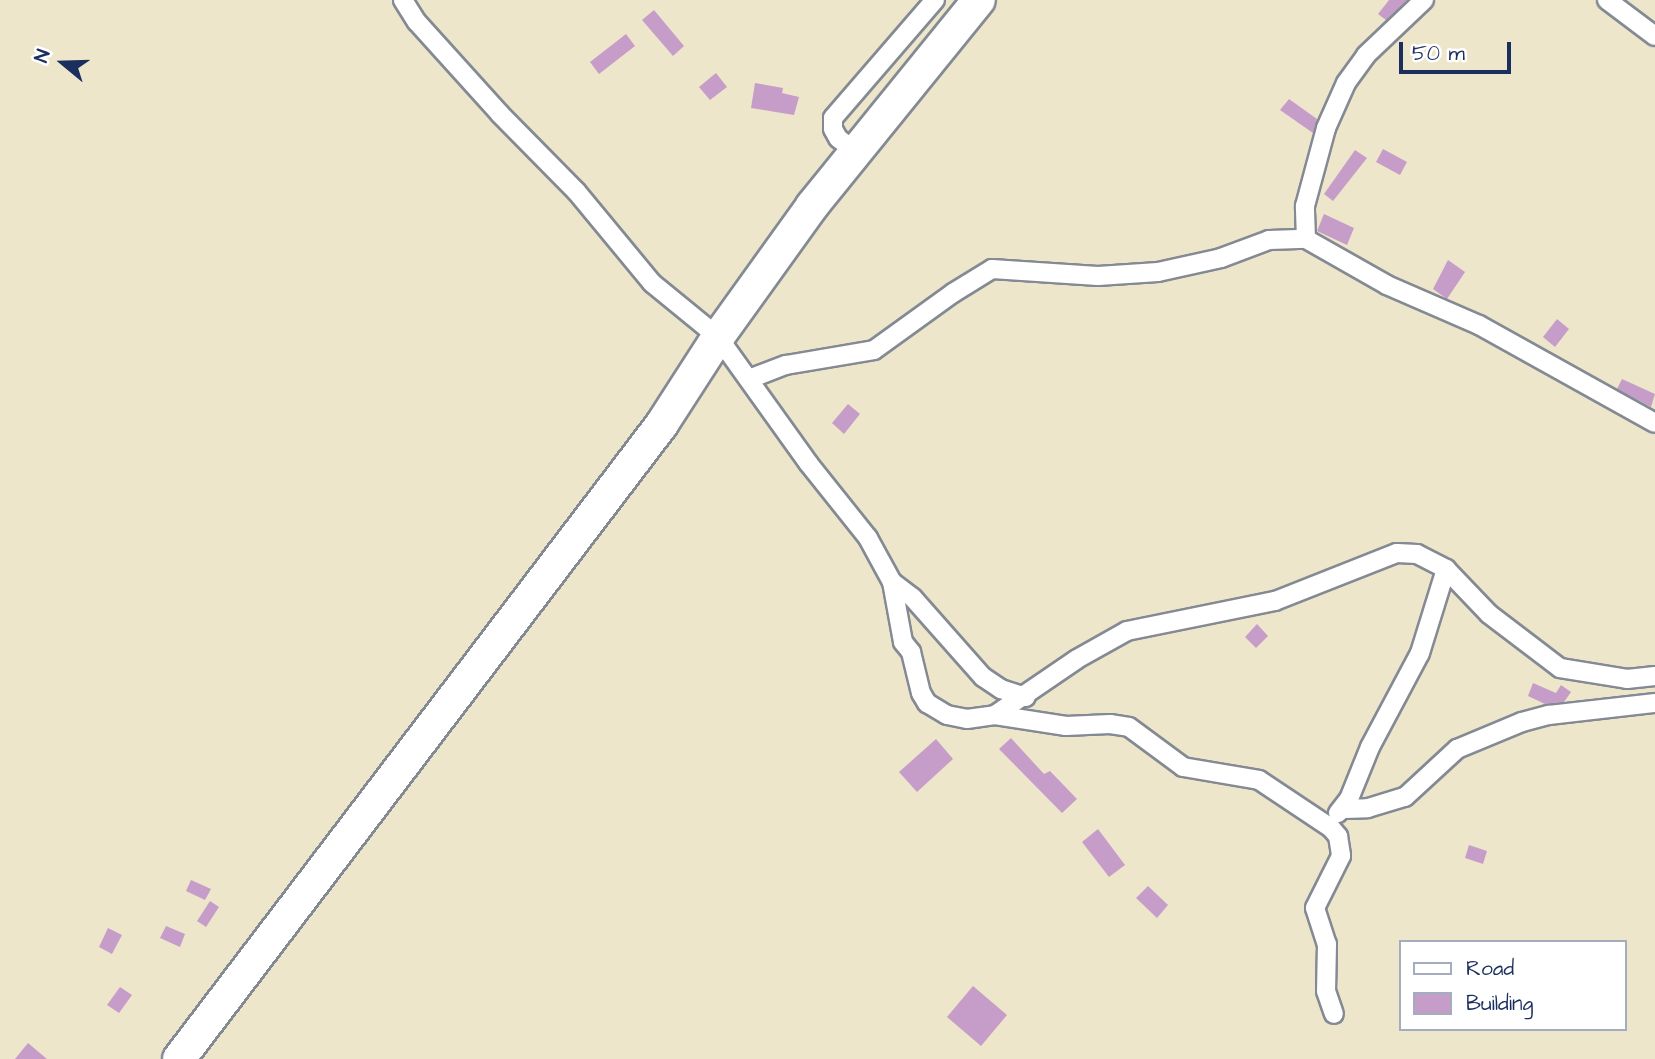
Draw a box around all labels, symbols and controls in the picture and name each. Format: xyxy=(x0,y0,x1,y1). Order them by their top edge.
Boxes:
north arrow xyxy=(28,28,98,98)
scale bar xyxy=(1403,28,1515,72)
text: 50 m xyxy=(1412,39,1465,68)
text: N xyxy=(28,46,57,66)
legend xyxy=(1400,940,1627,1031)
text: Road xyxy=(1466,954,1514,983)
text: Building xyxy=(1466,989,1533,1018)

